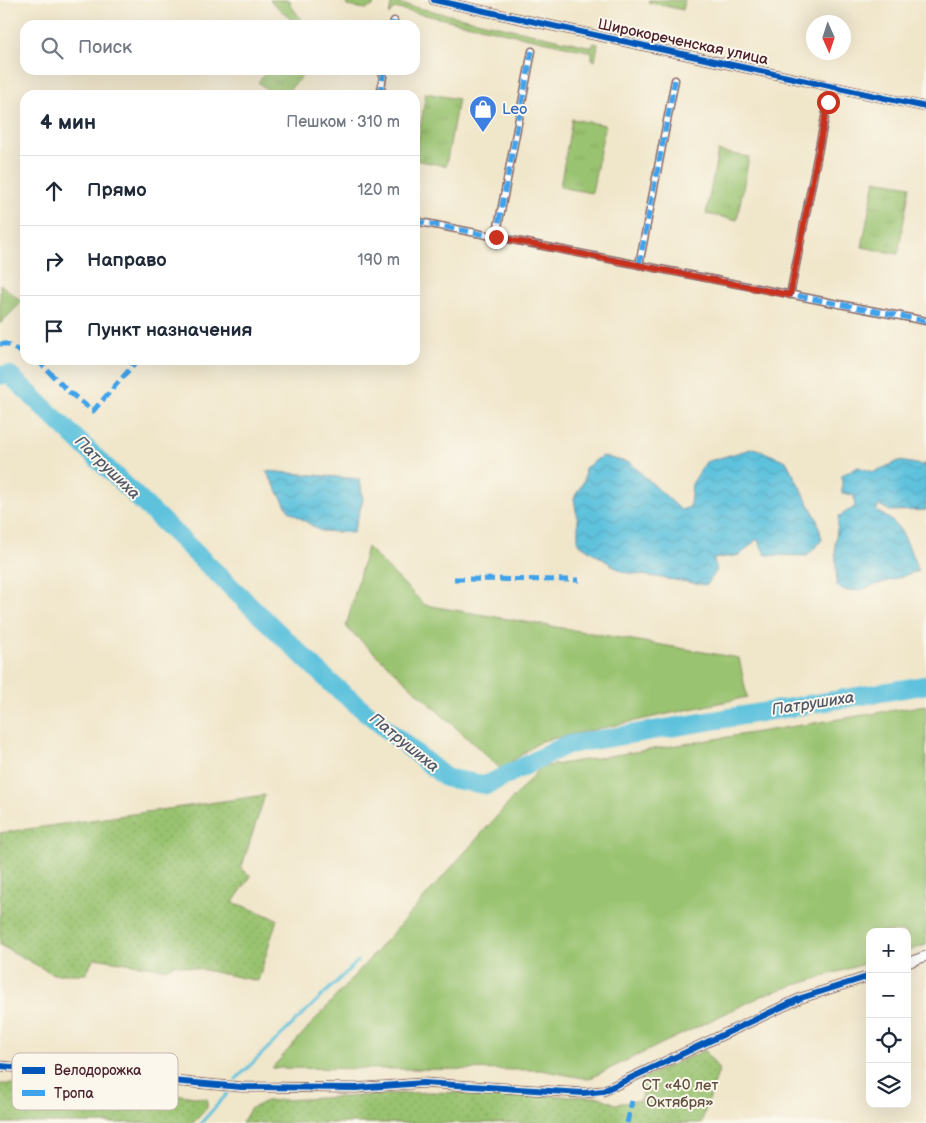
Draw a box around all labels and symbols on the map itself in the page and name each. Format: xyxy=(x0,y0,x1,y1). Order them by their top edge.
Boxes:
street label: Широкореченская улица xyxy=(596,15,770,69)
north arrow xyxy=(806,15,851,60)
route start xyxy=(817,91,840,114)
shop icon: Leo xyxy=(468,94,498,133)
place label: Leo xyxy=(502,100,528,119)
route end xyxy=(485,226,508,249)
water label: Патрушиха xyxy=(70,432,144,504)
water label: Патрушиха xyxy=(770,688,856,720)
water label: Патрушиха xyxy=(366,709,442,777)
legend xyxy=(12,1053,178,1110)
text: Велодорожка xyxy=(54,1062,142,1079)
park label: СТ «40 лет Октября» xyxy=(642,1076,718,1112)
text: Тропа xyxy=(54,1085,94,1102)

